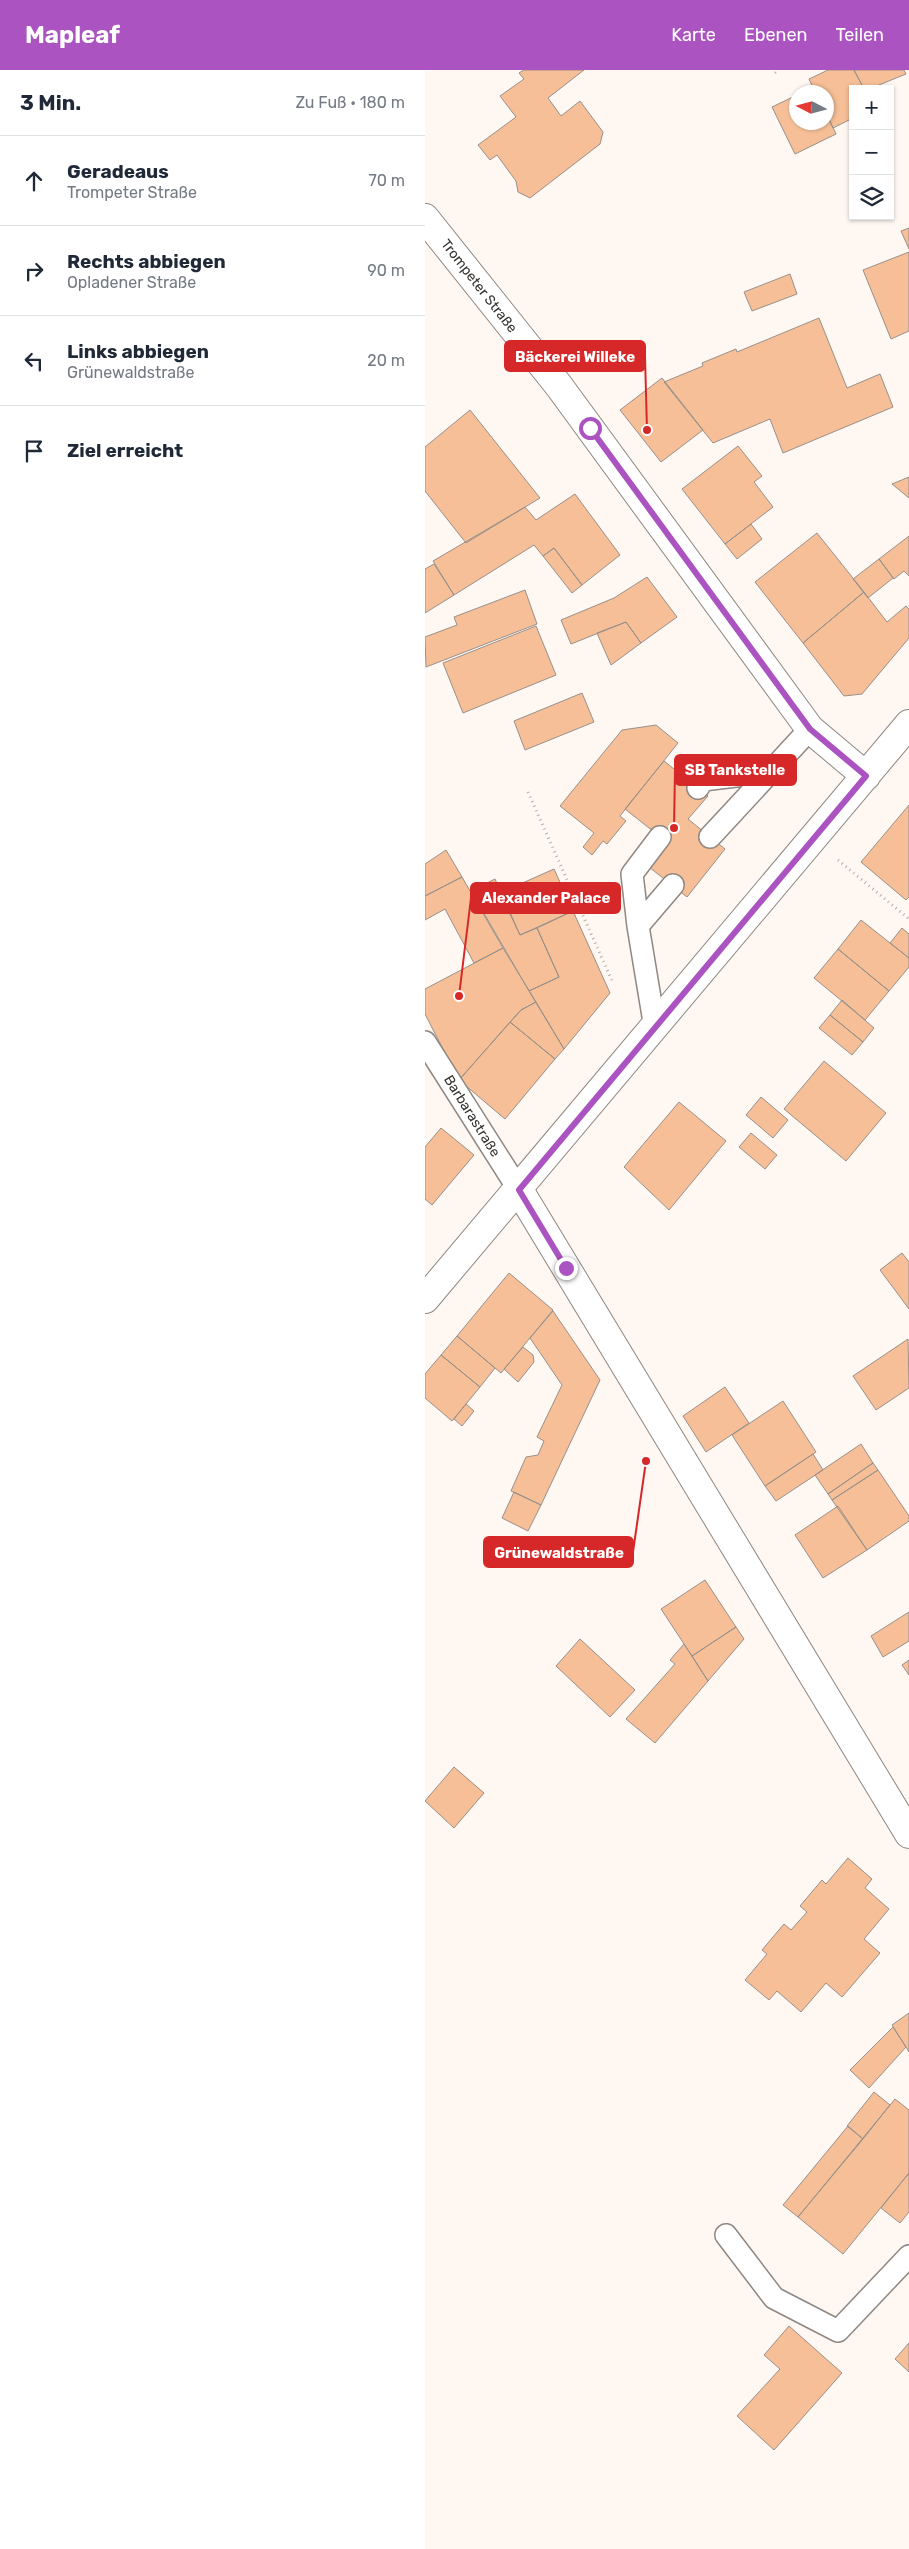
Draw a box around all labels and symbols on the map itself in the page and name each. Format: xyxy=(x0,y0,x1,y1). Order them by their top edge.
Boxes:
north arrow xyxy=(789,85,834,130)
street label: Trompeter Straße xyxy=(437,236,521,336)
callout: Bäckerei Willeke xyxy=(505,341,645,371)
text: Bäckerei Willeke xyxy=(515,348,635,366)
route start xyxy=(579,417,602,440)
callout: SB Tankstelle xyxy=(675,755,796,785)
text: SB Tankstelle xyxy=(685,761,785,779)
callout: Alexander Palace xyxy=(471,883,620,913)
text: Alexander Palace xyxy=(482,889,610,907)
street label: Barbarastraße xyxy=(440,1072,504,1160)
route end xyxy=(555,1257,578,1280)
callout: Grünewaldstraße xyxy=(484,1537,633,1567)
text: Grünewaldstraße xyxy=(494,1544,624,1562)

